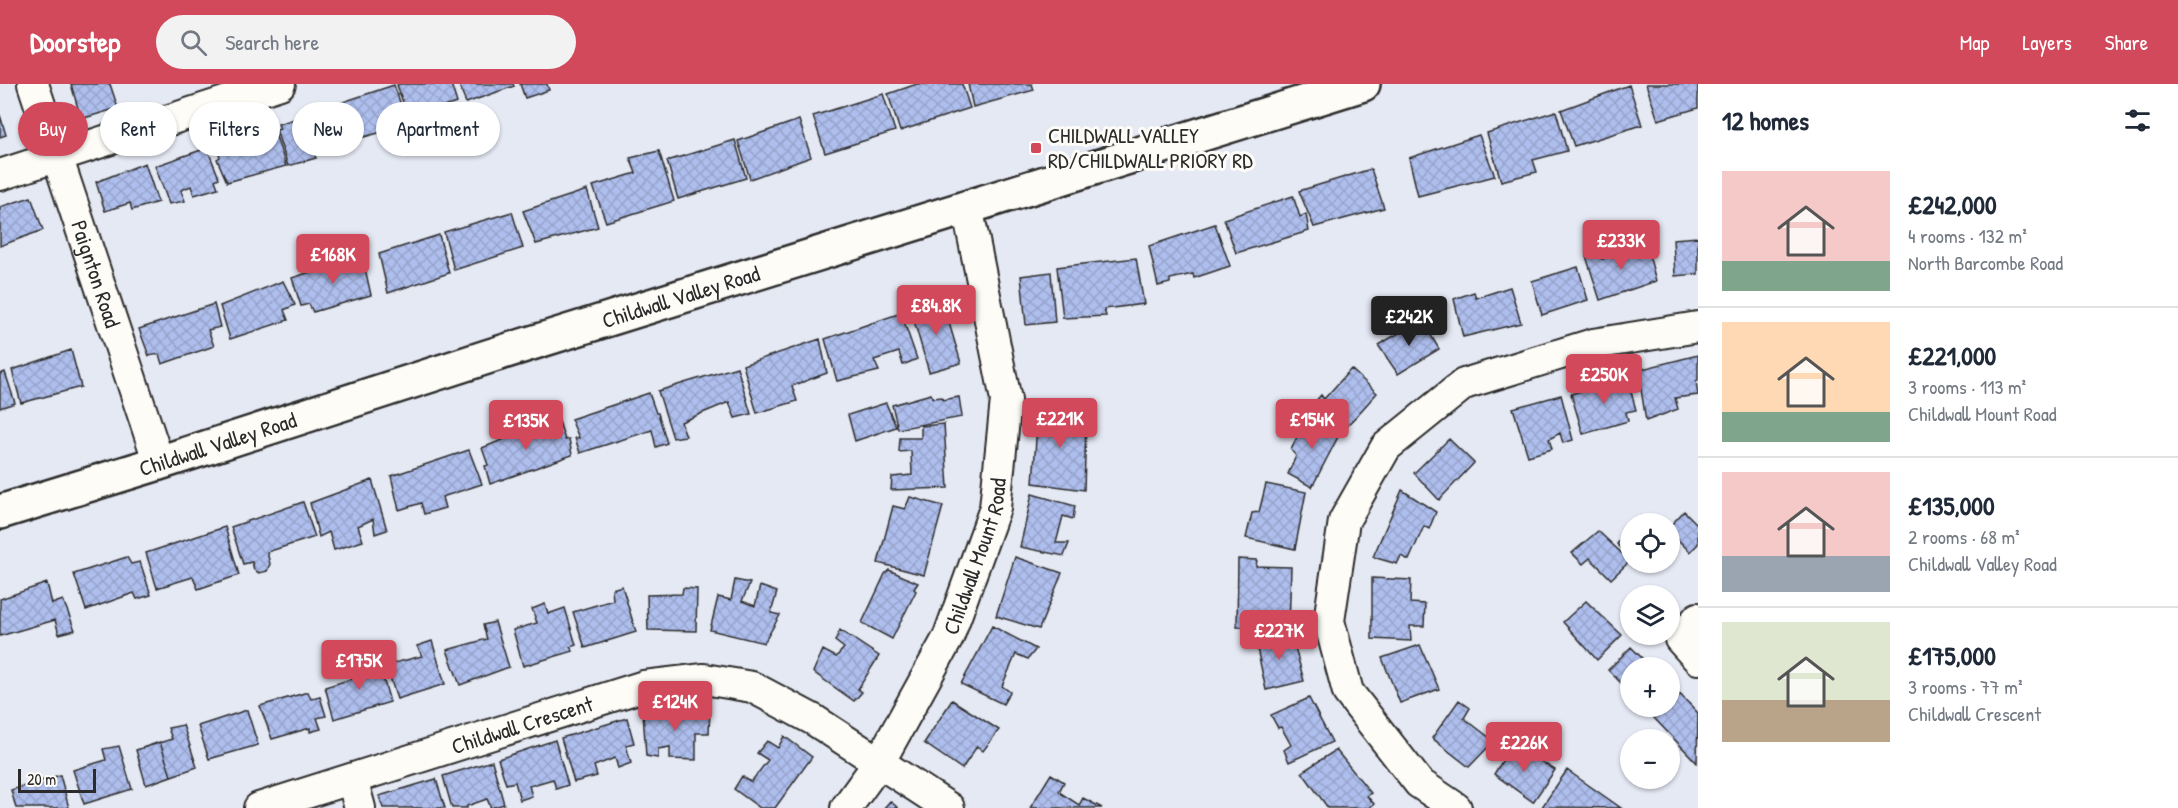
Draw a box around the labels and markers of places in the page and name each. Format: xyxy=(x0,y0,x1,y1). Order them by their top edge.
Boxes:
place label: CHILDWALL VALLEY RD/CHILDWALL PRIORY RD xyxy=(1048,120,1253,175)
marker: CHILDWALL VALLEY RD/CHILDWALL PRIORY RD xyxy=(1029,141,1043,155)
pin: £233K xyxy=(1579,220,1663,271)
pin: £168K xyxy=(291,234,375,285)
pin: £84.8K xyxy=(887,285,985,336)
pin: £242K xyxy=(1367,296,1451,347)
pin: £250K xyxy=(1562,354,1646,405)
pin: £221K xyxy=(1018,398,1102,449)
pin: £154K xyxy=(1270,399,1354,450)
pin: £135K xyxy=(484,400,568,451)
pin: £227K xyxy=(1237,610,1321,661)
pin: £175K xyxy=(317,640,401,691)
pin: £124K xyxy=(633,681,717,732)
pin: £226K xyxy=(1482,722,1566,773)

